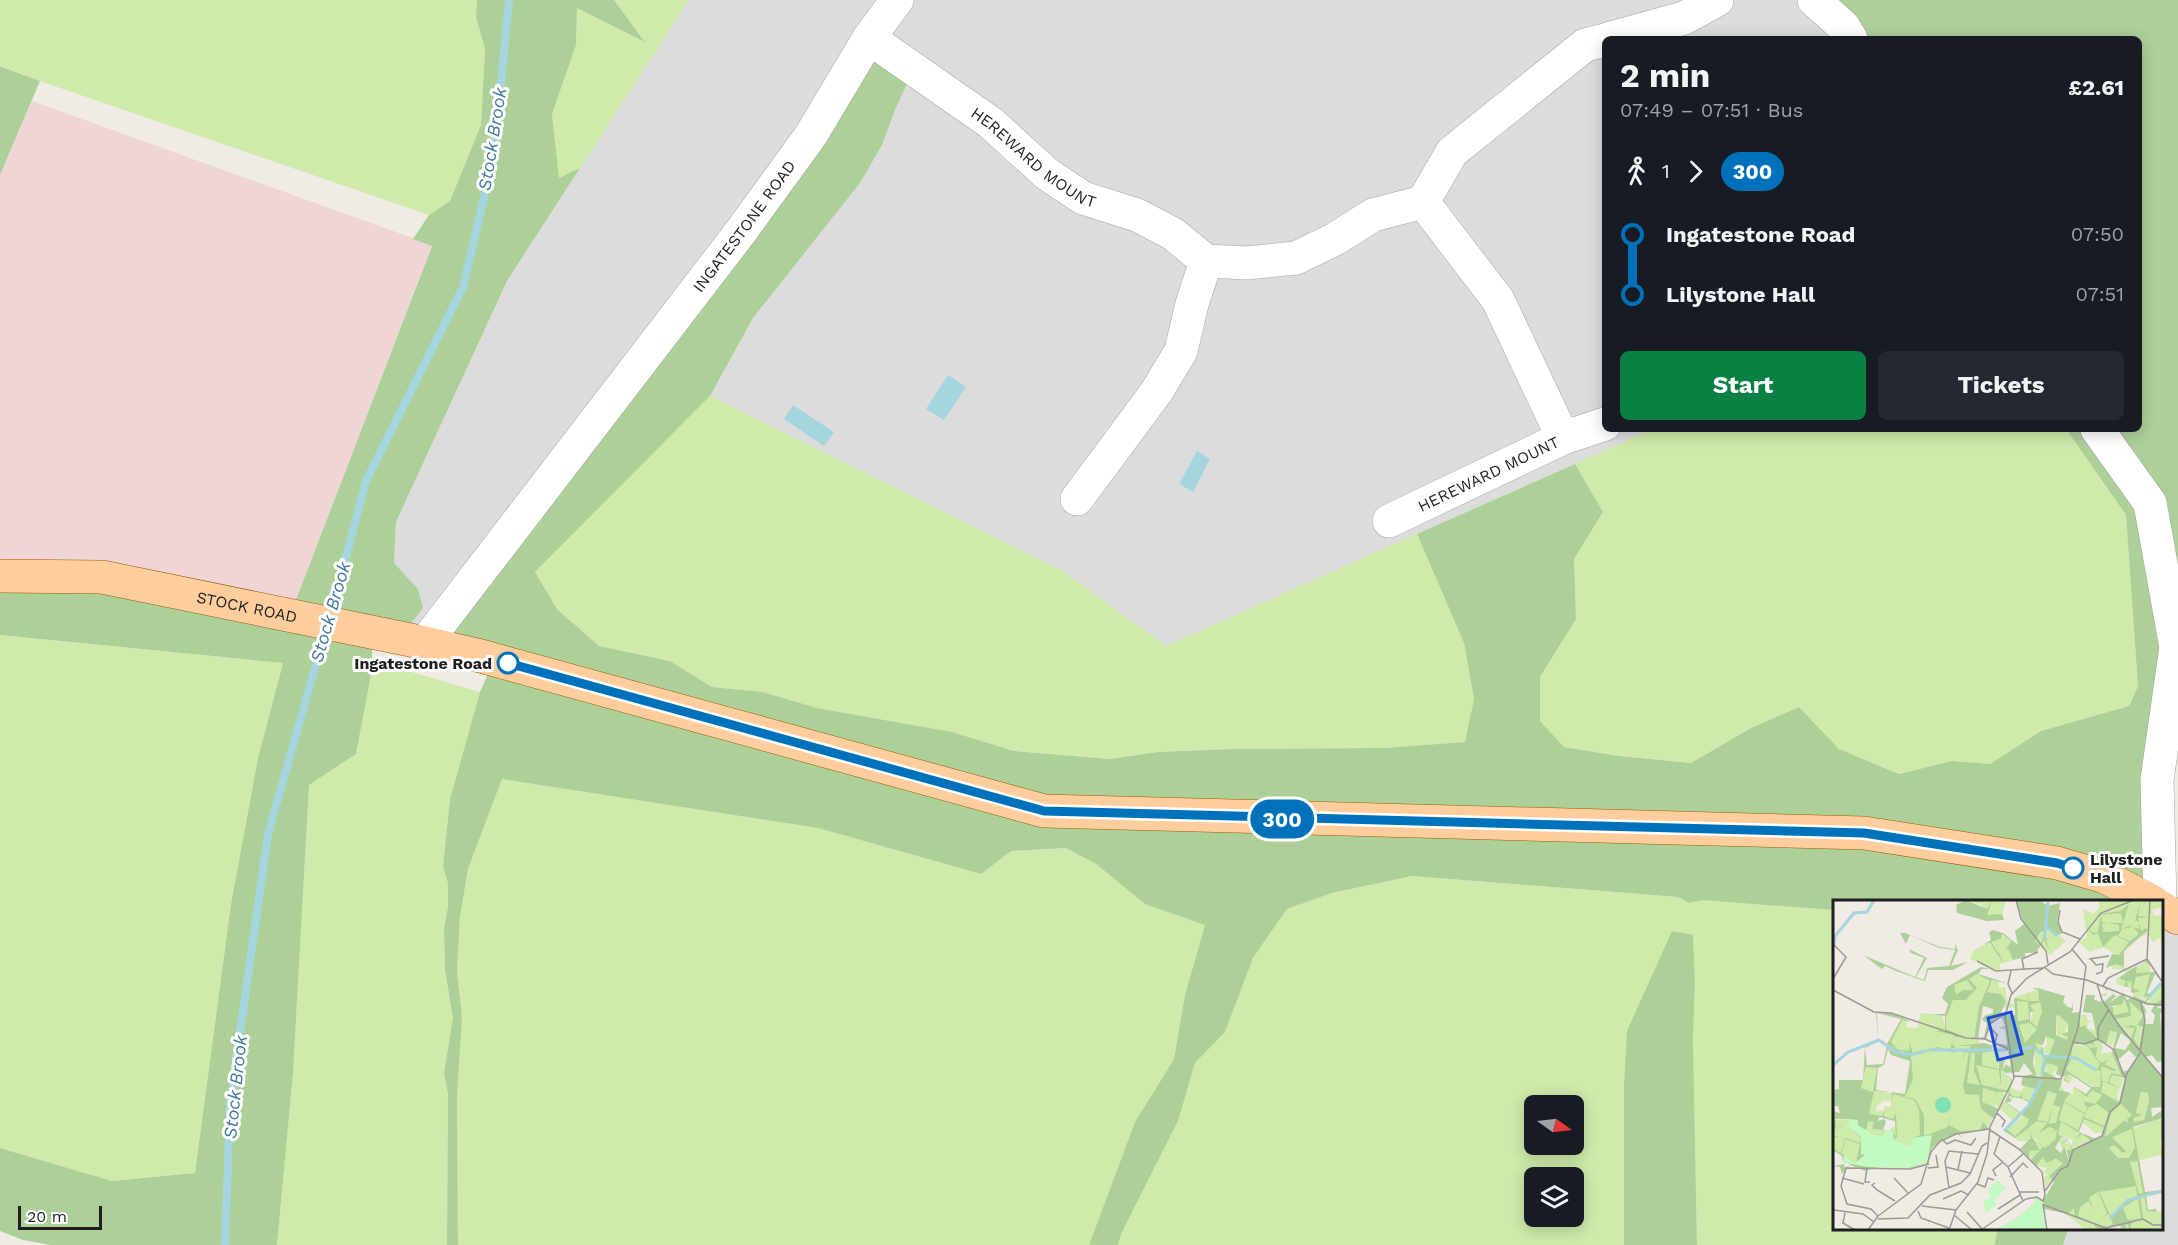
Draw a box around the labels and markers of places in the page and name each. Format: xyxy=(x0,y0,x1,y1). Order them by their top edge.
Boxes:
marker: Ingatestone Road xyxy=(497,652,519,674)
place label: Ingatestone Road xyxy=(354,654,492,673)
place label: Lilystone Hall xyxy=(2090,850,2162,887)
marker: Lilystone Hall xyxy=(2062,857,2084,879)

